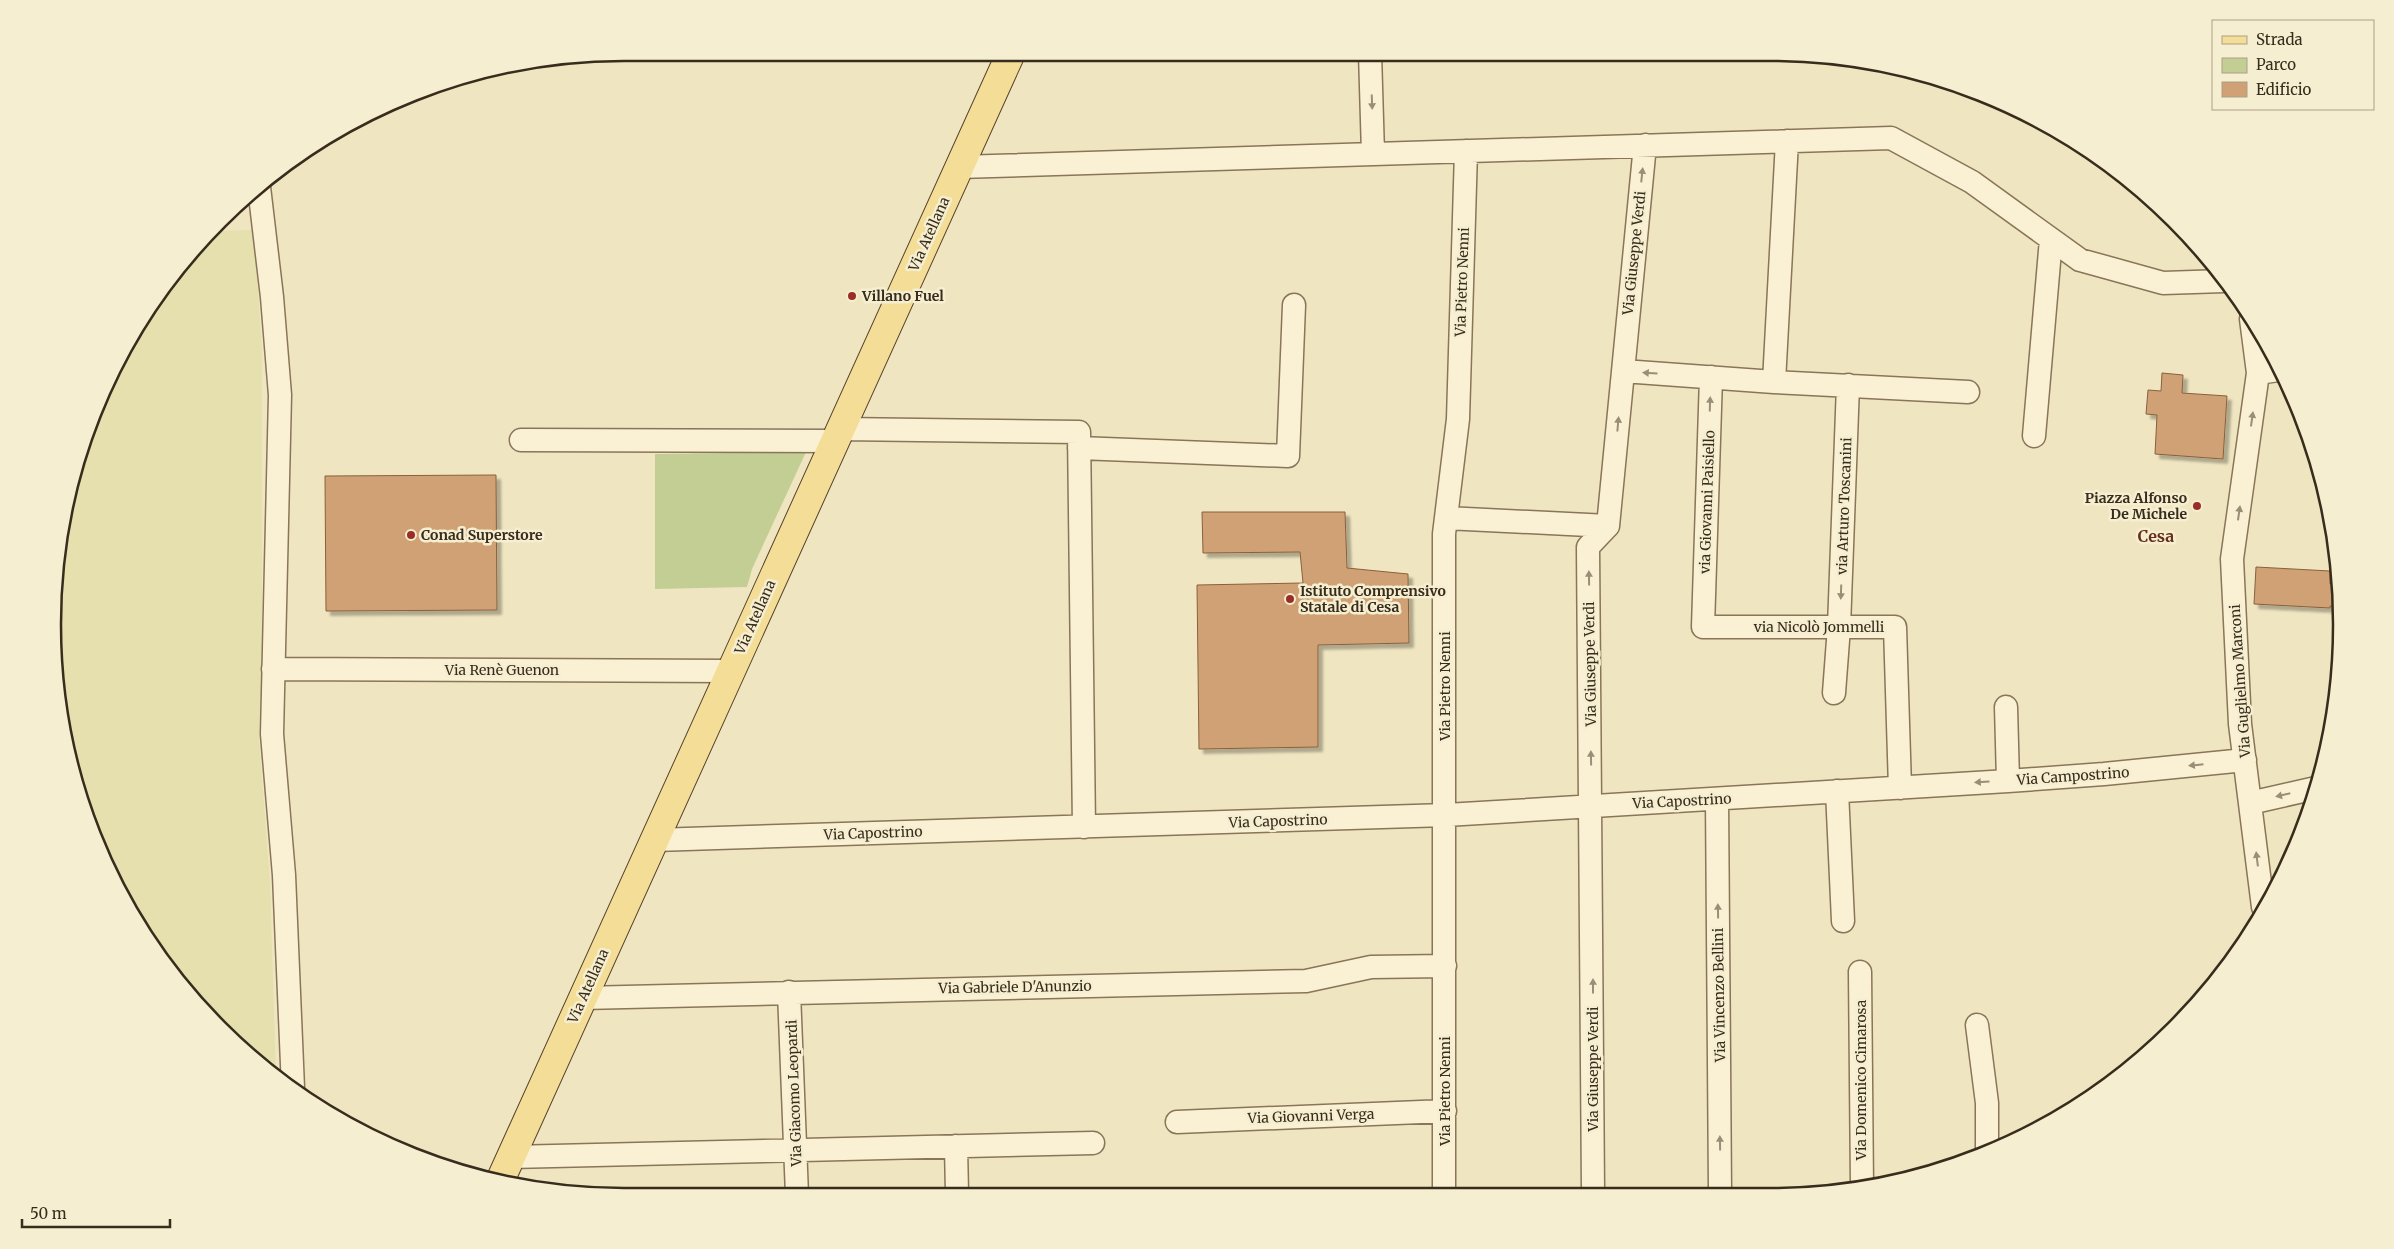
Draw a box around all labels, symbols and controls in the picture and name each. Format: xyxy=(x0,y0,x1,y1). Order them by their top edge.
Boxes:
legend xyxy=(2212,20,2374,110)
text: Strada xyxy=(2256,30,2303,49)
text: Parco xyxy=(2256,55,2296,74)
text: Edificio xyxy=(2256,80,2312,99)
one-way arrow xyxy=(1368,94,1376,110)
one-way arrow xyxy=(1638,167,1646,183)
street label: Via Giuseppe Verdi xyxy=(1618,190,1650,317)
street label: Via Atellana xyxy=(904,194,954,275)
street label: Via Pietro Nenni xyxy=(1451,227,1473,338)
place label: Villano Fuel xyxy=(861,287,944,305)
marker: Villano Fuel xyxy=(846,290,858,302)
one-way arrow xyxy=(1641,368,1657,376)
one-way arrow xyxy=(1706,395,1714,411)
one-way arrow xyxy=(2248,411,2256,427)
one-way arrow xyxy=(1614,415,1622,431)
street label: via Giovanni Paisiello xyxy=(1695,430,1719,575)
street label: via Arturo Toscanini xyxy=(1833,436,1855,576)
place label: Piazza Alfonso De Michele xyxy=(2085,489,2187,523)
marker: Piazza Alfonso De Michele xyxy=(2191,500,2203,512)
one-way arrow xyxy=(2235,504,2243,520)
place label: Conad Superstore xyxy=(421,526,543,544)
district label: Cesa xyxy=(2138,526,2174,546)
marker: Conad Superstore xyxy=(405,529,417,541)
one-way arrow xyxy=(1585,569,1593,585)
street label: Via Atellana xyxy=(730,577,780,658)
place label: Istituto Comprensivo Statale di Cesa xyxy=(1300,582,1446,616)
one-way arrow xyxy=(1836,584,1844,600)
marker: Istituto Comprensivo Statale di Cesa xyxy=(1284,593,1296,605)
street label: Via Giuseppe Verdi xyxy=(1580,601,1600,728)
street label: Via Guglielmo Marconi xyxy=(2226,603,2254,759)
street label: via Nicolò Jommelli xyxy=(1753,618,1885,636)
street label: Via Pietro Nenni xyxy=(1436,631,1454,742)
street label: Via Renè Guenon xyxy=(444,661,559,679)
one-way arrow xyxy=(1587,749,1595,765)
one-way arrow xyxy=(2188,761,2204,769)
street label: Via Campostrino xyxy=(2015,763,2130,789)
one-way arrow xyxy=(1974,779,1990,787)
street label: Via Capostrino xyxy=(1631,789,1732,813)
one-way arrow xyxy=(2275,792,2291,800)
street label: Via Capostrino xyxy=(1227,810,1328,832)
street label: Via Capostrino xyxy=(822,822,923,844)
one-way arrow xyxy=(2253,851,2261,867)
one-way arrow xyxy=(1714,902,1722,918)
street label: Via Vincenzo Bellini xyxy=(1709,927,1729,1063)
street label: Via Atellana xyxy=(563,946,613,1027)
street label: Via Gabriele D'Anunzio xyxy=(937,977,1092,997)
one-way arrow xyxy=(1589,978,1597,994)
street label: Via Domenico Cimarosa xyxy=(1852,999,1870,1161)
street label: Via Giuseppe Verdi xyxy=(1584,1006,1602,1132)
street label: Via Giacomo Leopardi xyxy=(782,1019,806,1168)
street label: Via Pietro Nenni xyxy=(1436,1036,1454,1147)
street label: Via Giovanni Verga xyxy=(1246,1105,1375,1127)
one-way arrow xyxy=(1716,1135,1724,1151)
scale bar xyxy=(22,1196,170,1228)
text: 50 m xyxy=(30,1204,67,1223)

